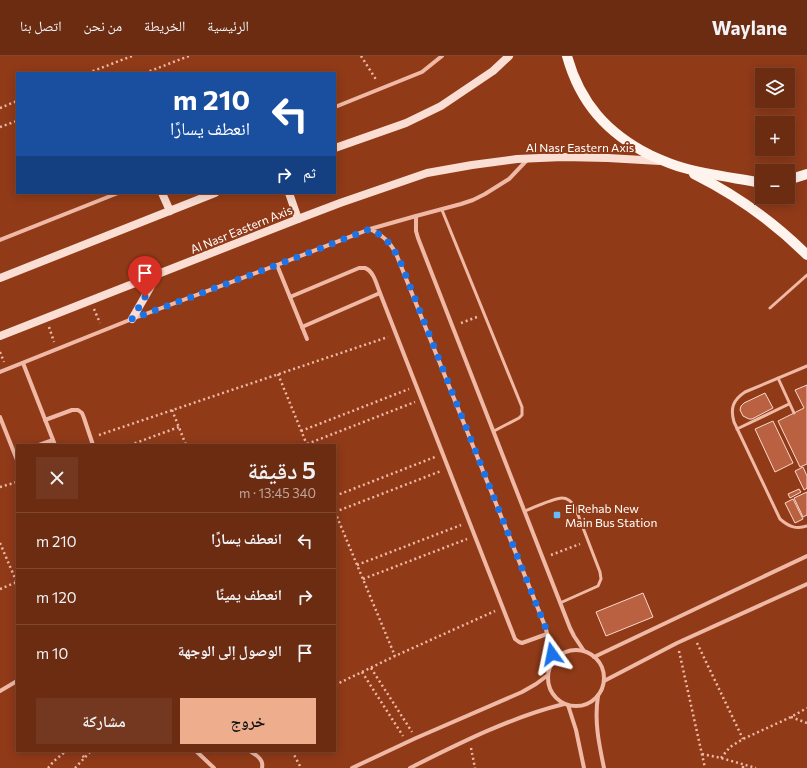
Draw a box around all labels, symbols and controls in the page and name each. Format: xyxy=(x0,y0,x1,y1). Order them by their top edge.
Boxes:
text: Waylane xyxy=(712,16,787,39)
text: اتصل بنا xyxy=(20,17,61,34)
text: من نحن xyxy=(83,17,122,34)
text: الخريطة xyxy=(144,17,185,34)
text: الرئيسية xyxy=(207,17,249,34)
map controls xyxy=(755,68,795,204)
button: layers xyxy=(755,68,795,108)
text: 210 m xyxy=(173,82,250,116)
icon: left xyxy=(264,88,316,140)
button: + xyxy=(755,116,795,156)
text: انعطف يسارًا xyxy=(170,117,250,139)
street label: Al Nasr Eastern Axis xyxy=(526,140,634,154)
text: ثم xyxy=(303,163,316,181)
icon: right xyxy=(273,164,295,186)
button: − xyxy=(755,164,795,204)
street label: Al Nasr Eastern Axis xyxy=(188,202,294,256)
pin xyxy=(128,256,162,297)
icon: arrive xyxy=(134,262,156,284)
text: 5 دقيقة xyxy=(248,455,316,484)
button: close xyxy=(36,457,78,499)
text: 340 m · 13:45 xyxy=(239,485,316,501)
place label: El Rehab New Main Bus Station xyxy=(565,501,657,529)
marker: El Rehab New Main Bus Station xyxy=(552,510,562,520)
text: انعطف يسارًا xyxy=(211,529,282,547)
icon: left xyxy=(294,530,316,552)
text: 210 m xyxy=(36,532,77,550)
text: انعطف يمينًا xyxy=(216,585,282,603)
icon: right xyxy=(294,586,316,608)
text: 120 m xyxy=(36,588,76,606)
position arrow xyxy=(531,633,573,675)
text: الوصول إلى الوجهة xyxy=(178,641,282,659)
icon: arrive xyxy=(294,642,316,664)
text: 10 m xyxy=(36,644,68,662)
button: مشاركة xyxy=(36,698,172,744)
button: خروج xyxy=(180,698,316,744)

